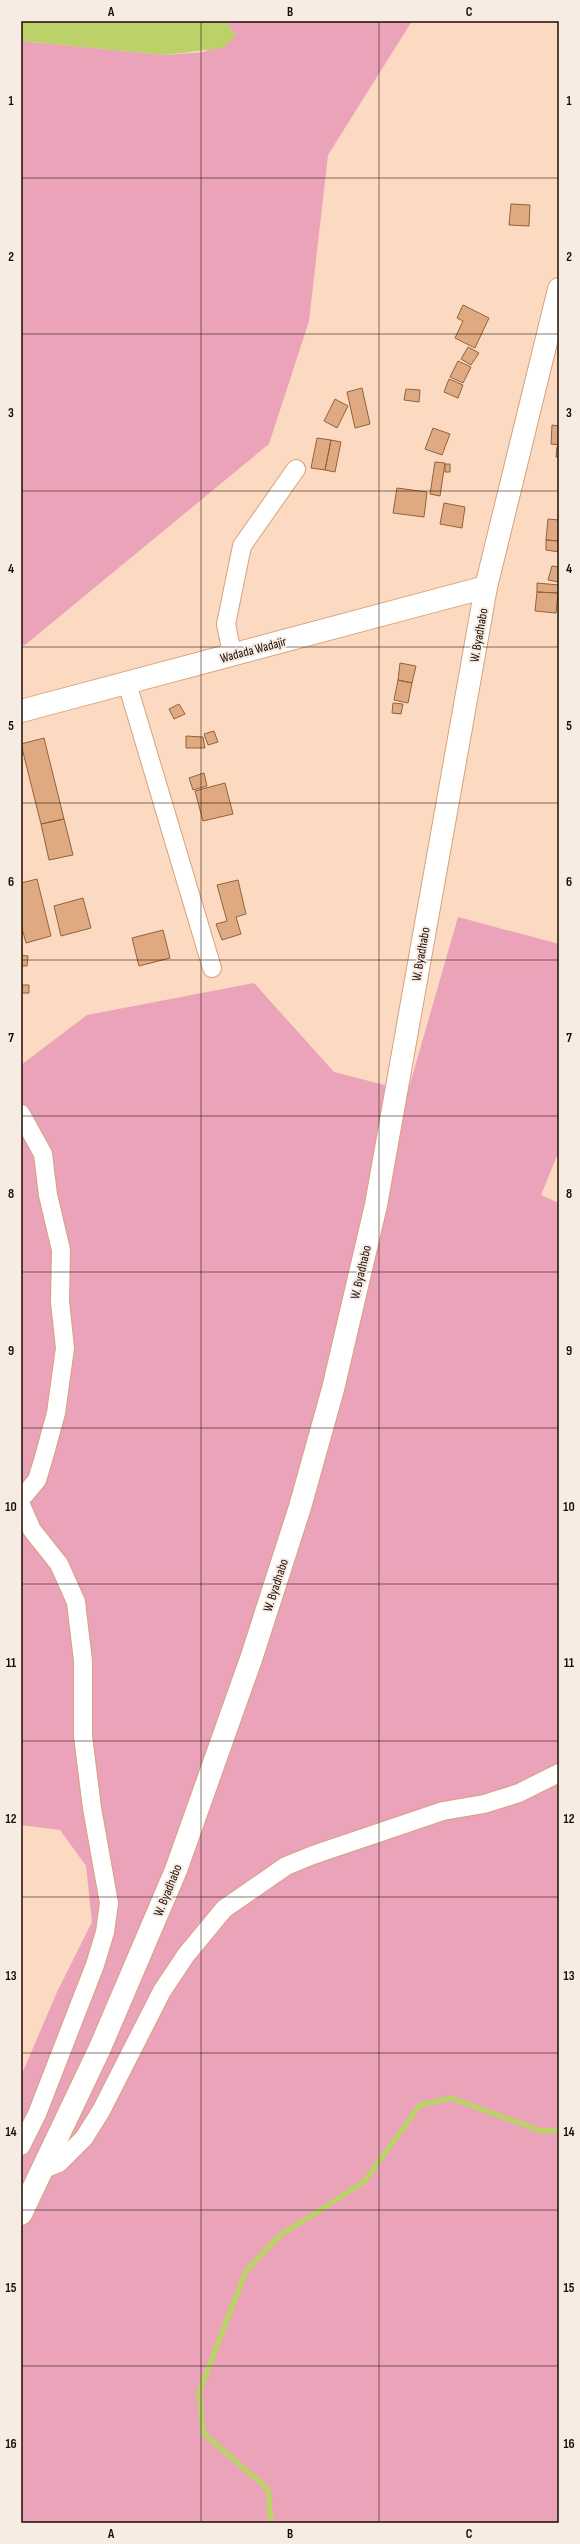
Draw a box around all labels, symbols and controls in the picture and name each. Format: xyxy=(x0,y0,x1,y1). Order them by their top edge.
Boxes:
text: A xyxy=(107,4,115,20)
text: B xyxy=(287,4,293,20)
text: C xyxy=(466,4,473,20)
text: 1 xyxy=(8,93,14,109)
text: 1 xyxy=(566,93,572,109)
text: 2 xyxy=(8,249,14,265)
text: 2 xyxy=(566,249,572,265)
text: 3 xyxy=(8,405,14,421)
text: 3 xyxy=(566,405,572,421)
text: 4 xyxy=(8,561,14,577)
text: 4 xyxy=(566,561,572,577)
street label: W. Byadhabo xyxy=(466,607,492,663)
street label: Wadada Wadajir xyxy=(218,633,288,667)
text: 5 xyxy=(8,718,14,734)
text: 5 xyxy=(566,718,572,734)
text: 6 xyxy=(8,874,14,890)
text: 6 xyxy=(566,874,572,890)
street label: W. Byadhabo xyxy=(408,926,434,982)
text: 7 xyxy=(8,1030,14,1046)
text: 7 xyxy=(566,1030,572,1046)
text: 8 xyxy=(8,1186,14,1202)
text: 8 xyxy=(566,1186,572,1202)
street label: W. Byadhabo xyxy=(347,1244,375,1301)
text: 9 xyxy=(8,1343,14,1359)
text: 9 xyxy=(566,1343,572,1359)
text: 10 xyxy=(5,1499,17,1515)
text: 10 xyxy=(563,1499,575,1515)
street label: W. Byadhabo xyxy=(260,1557,292,1614)
text: 11 xyxy=(6,1655,16,1671)
text: 11 xyxy=(564,1655,574,1671)
text: 12 xyxy=(6,1811,17,1827)
text: 12 xyxy=(564,1811,575,1827)
street label: W. Byadhabo xyxy=(150,1862,186,1919)
text: 13 xyxy=(6,1968,17,1984)
text: 13 xyxy=(564,1968,575,1984)
text: 14 xyxy=(5,2124,17,2140)
text: 14 xyxy=(563,2124,575,2140)
text: 15 xyxy=(6,2280,17,2296)
text: 15 xyxy=(564,2280,575,2296)
text: 16 xyxy=(5,2436,17,2452)
text: 16 xyxy=(563,2436,575,2452)
text: A xyxy=(107,2526,115,2542)
text: B xyxy=(287,2526,293,2542)
text: C xyxy=(466,2526,473,2542)

